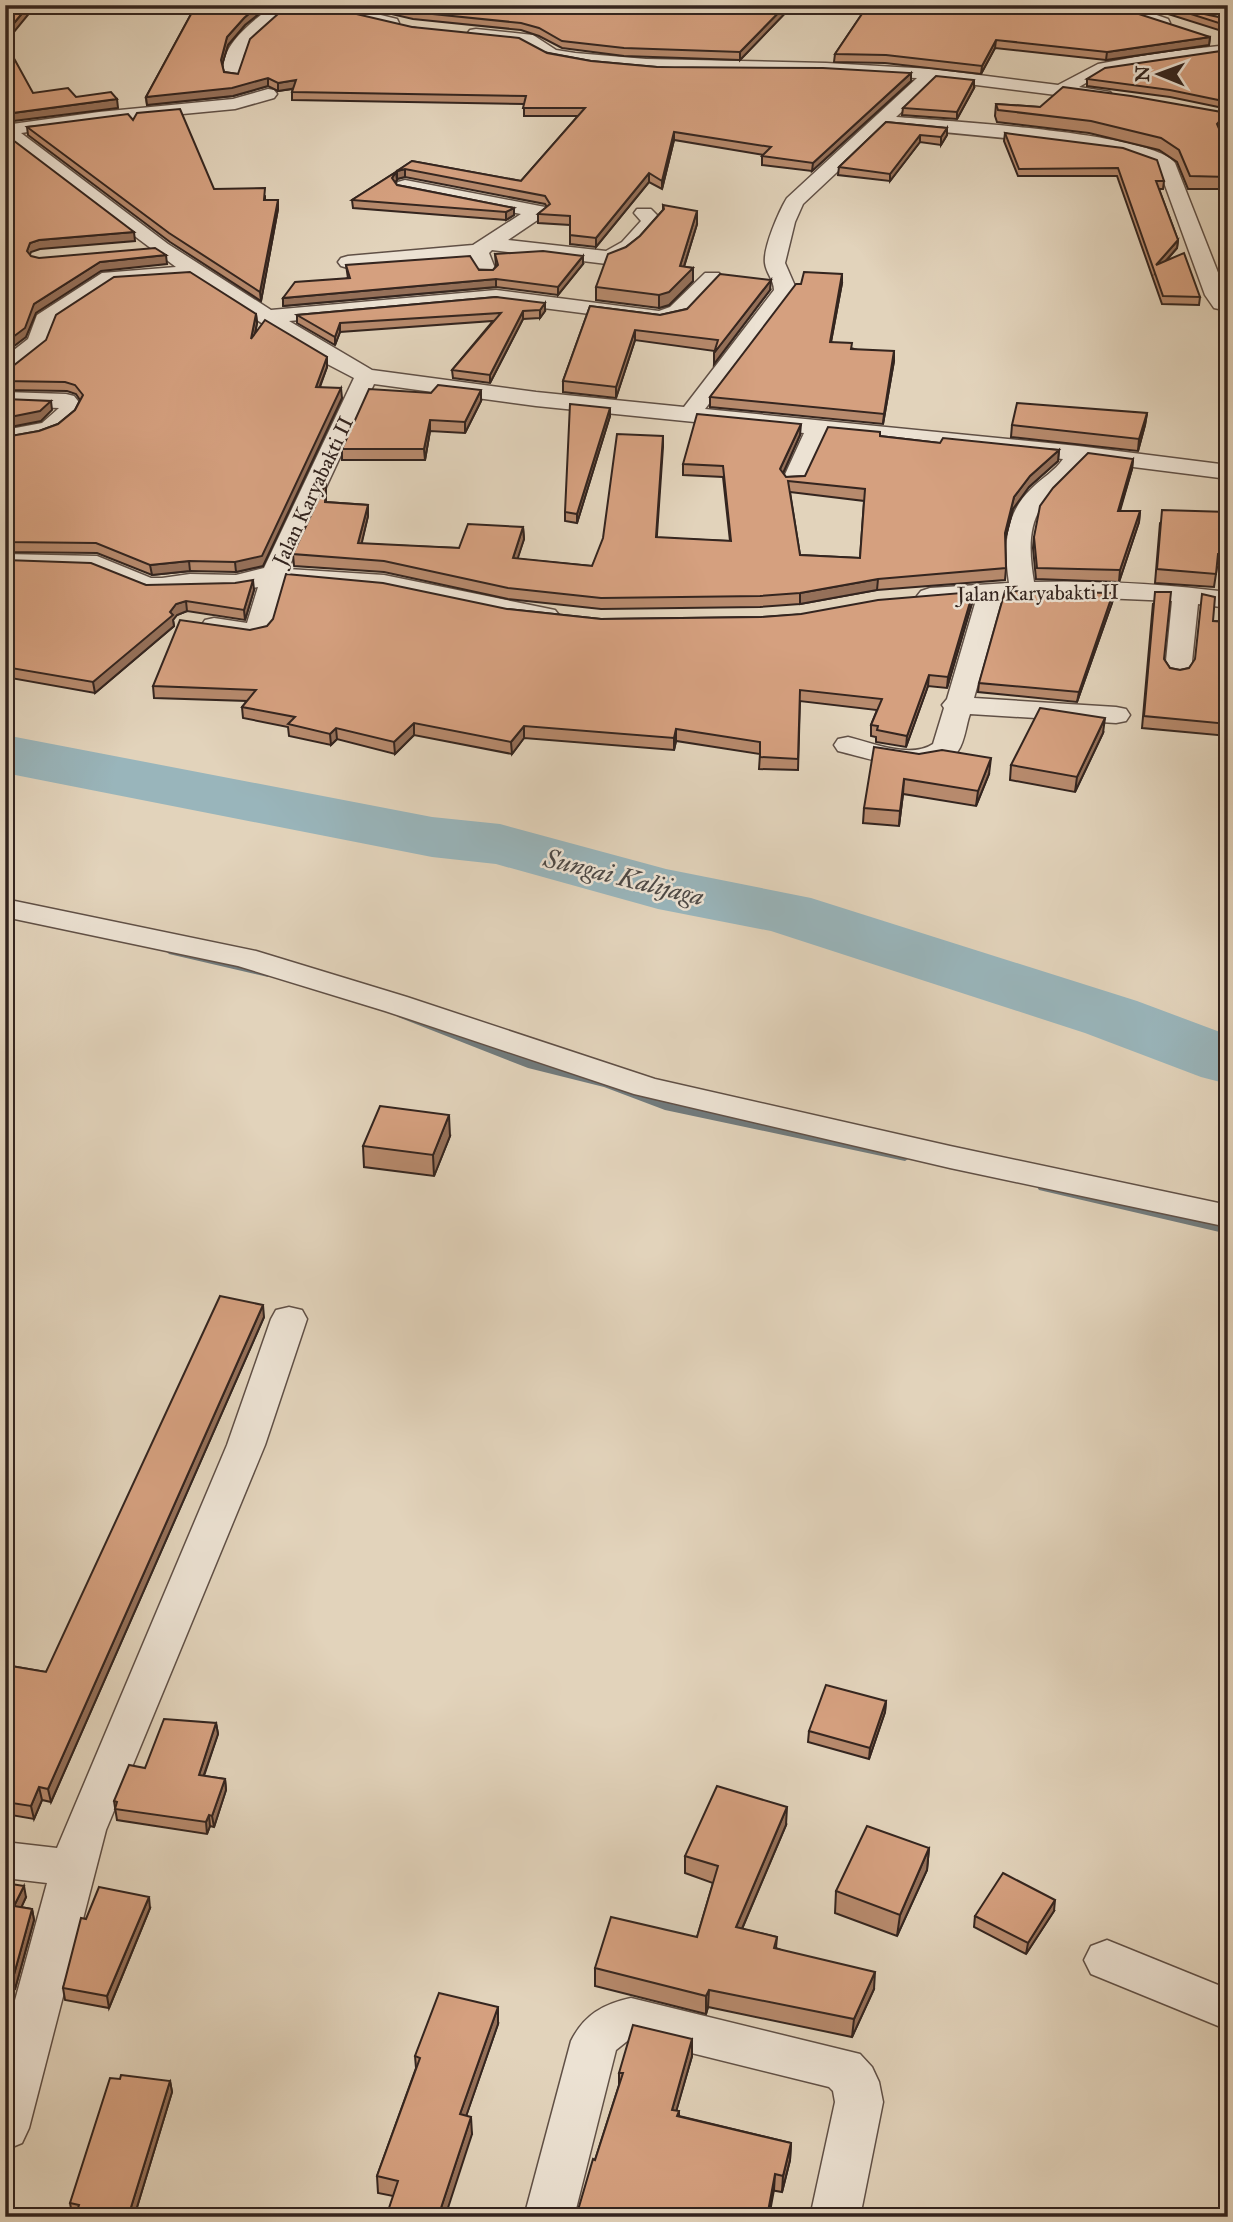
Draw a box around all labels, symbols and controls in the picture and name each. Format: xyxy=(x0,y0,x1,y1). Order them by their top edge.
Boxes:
north arrow xyxy=(1124,38,1194,108)
text: N xyxy=(1131,65,1154,82)
street label: Jalan Karyabakti II xyxy=(266,412,359,572)
street label: Jalan Karyabakti II xyxy=(955,579,1119,607)
water label: Sungai Kalijaga xyxy=(540,841,708,912)

